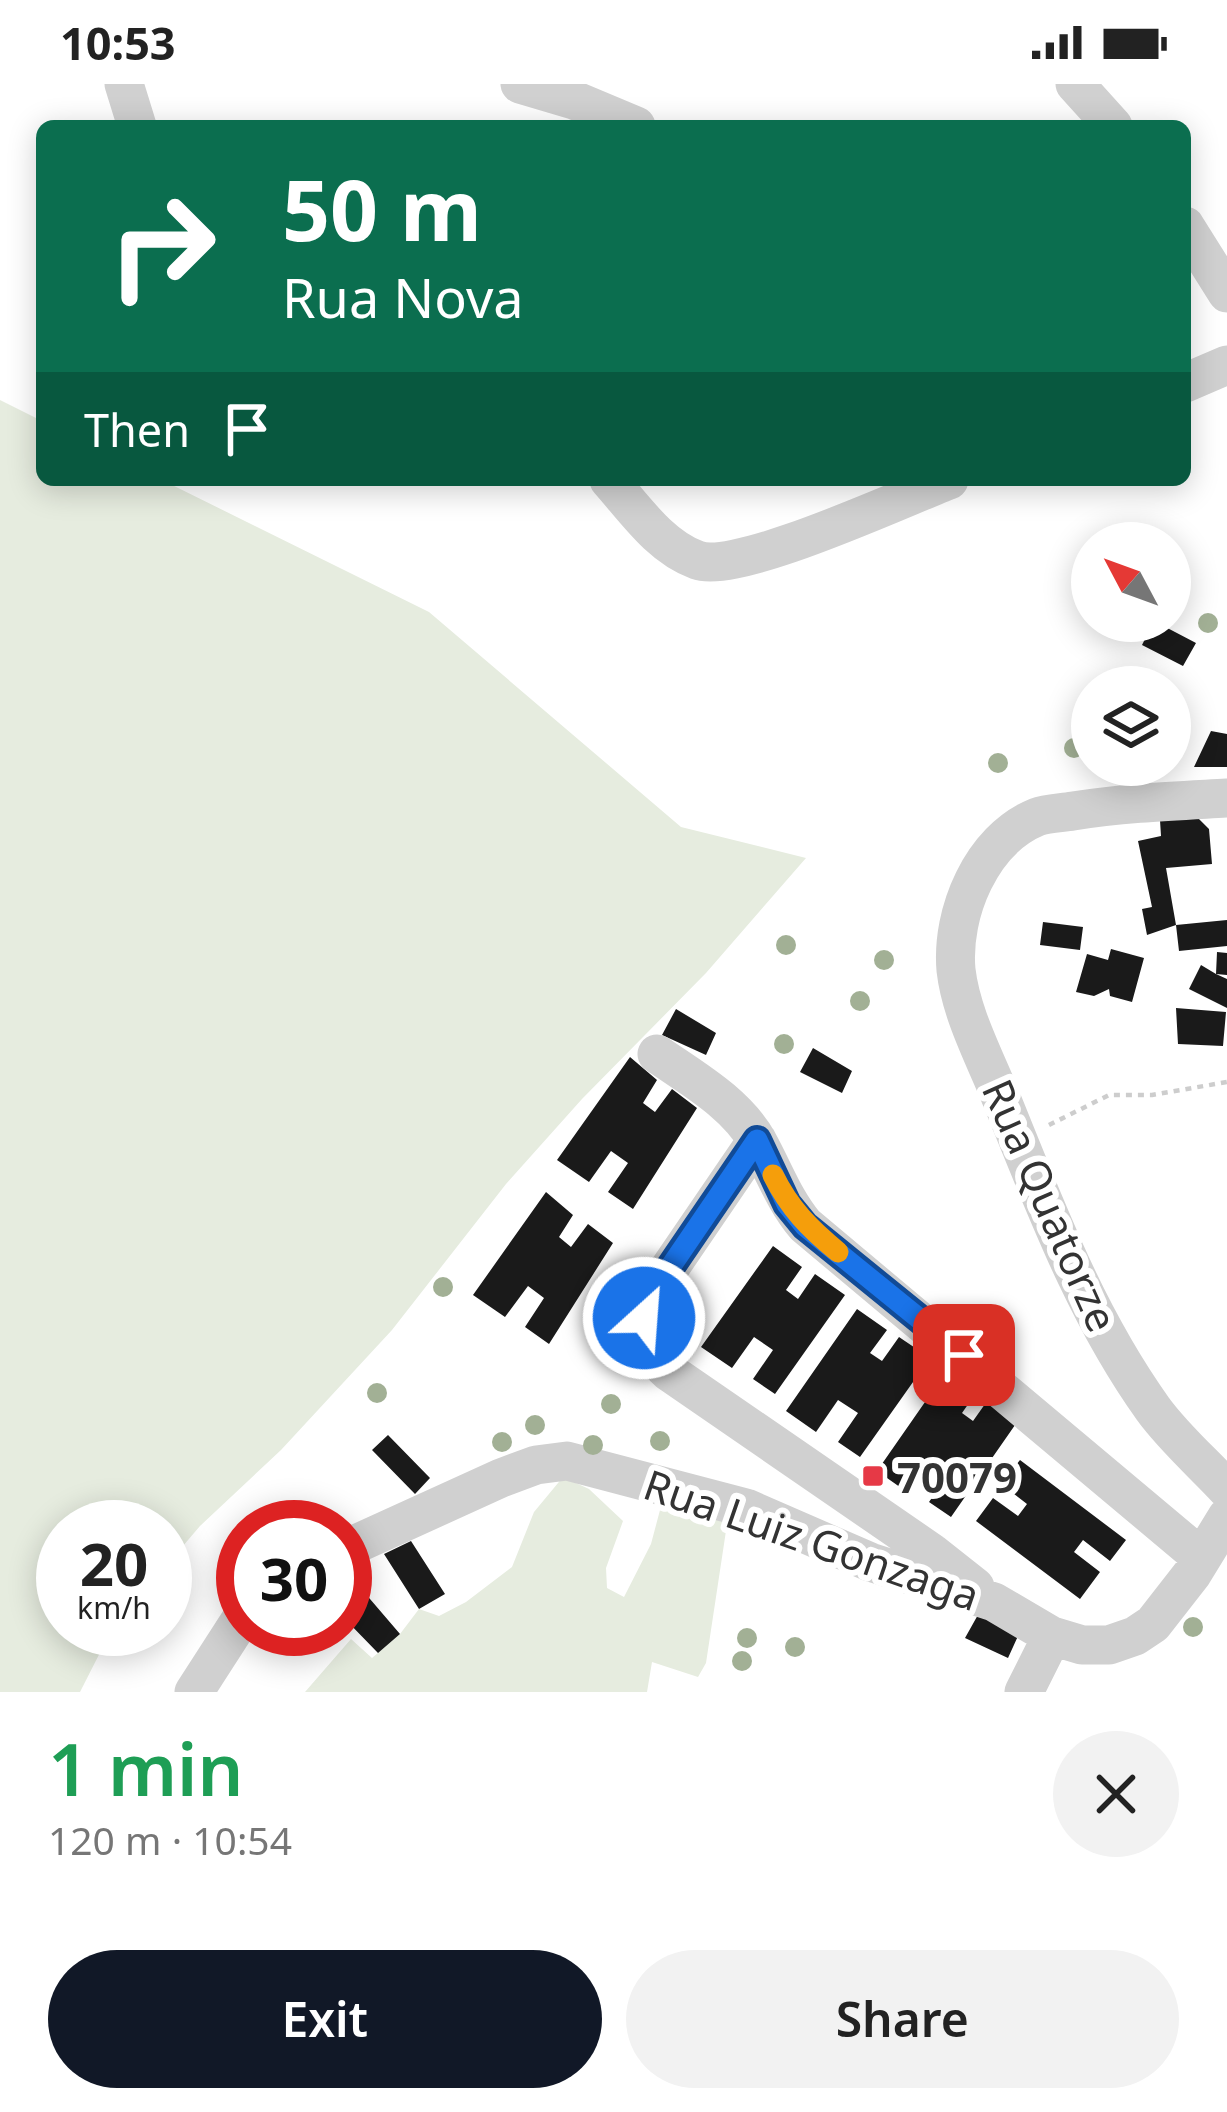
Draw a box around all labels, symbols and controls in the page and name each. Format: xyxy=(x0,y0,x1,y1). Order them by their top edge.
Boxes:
text: 10:53 xyxy=(60,12,176,73)
text: 50 m xyxy=(282,151,482,266)
icon: right xyxy=(84,168,240,324)
text: Rua Nova xyxy=(282,260,524,334)
icon: arrive xyxy=(214,396,280,462)
text: Then xyxy=(84,399,190,460)
north arrow xyxy=(1071,522,1191,642)
map controls xyxy=(1071,522,1191,786)
button: layers xyxy=(1071,666,1191,786)
street label: Rua Quatorze xyxy=(970,1070,1132,1340)
position arrow xyxy=(581,1255,707,1381)
pin xyxy=(913,1304,1015,1406)
icon: arrive xyxy=(931,1322,997,1388)
place label: 70079 xyxy=(897,1448,1017,1505)
street label: Rua Luiz Gonzaga xyxy=(637,1455,987,1623)
marker: 70079 xyxy=(860,1463,886,1489)
speed limit sign: 30 xyxy=(216,1500,372,1656)
text: 20 xyxy=(80,1522,148,1604)
text: km/h xyxy=(77,1587,151,1628)
text: 1 min xyxy=(48,1719,243,1817)
button: close xyxy=(1053,1731,1179,1857)
text: 120 m · 10:54 xyxy=(48,1813,292,1866)
button: Exit xyxy=(48,1950,602,2088)
button: Share xyxy=(626,1950,1179,2088)

